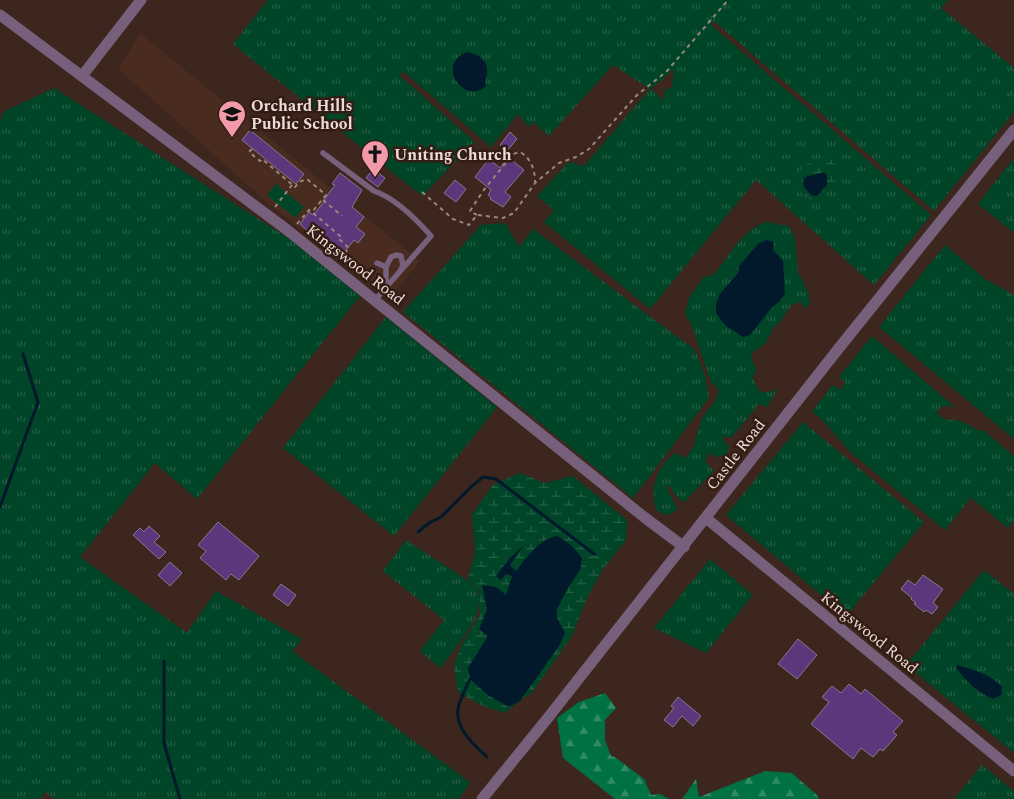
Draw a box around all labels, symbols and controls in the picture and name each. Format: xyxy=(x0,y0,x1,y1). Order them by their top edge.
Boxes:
place label: Orchard Hills Public School xyxy=(251,94,353,136)
school or university icon: Orchard Hills Public School xyxy=(217,99,247,138)
church icon: Uniting Church xyxy=(360,139,390,178)
place label: Uniting Church xyxy=(394,143,512,167)
street label: Kingswood Road xyxy=(301,219,410,311)
street label: Castle Road xyxy=(700,414,771,495)
street label: Kingswood Road xyxy=(815,586,923,680)

